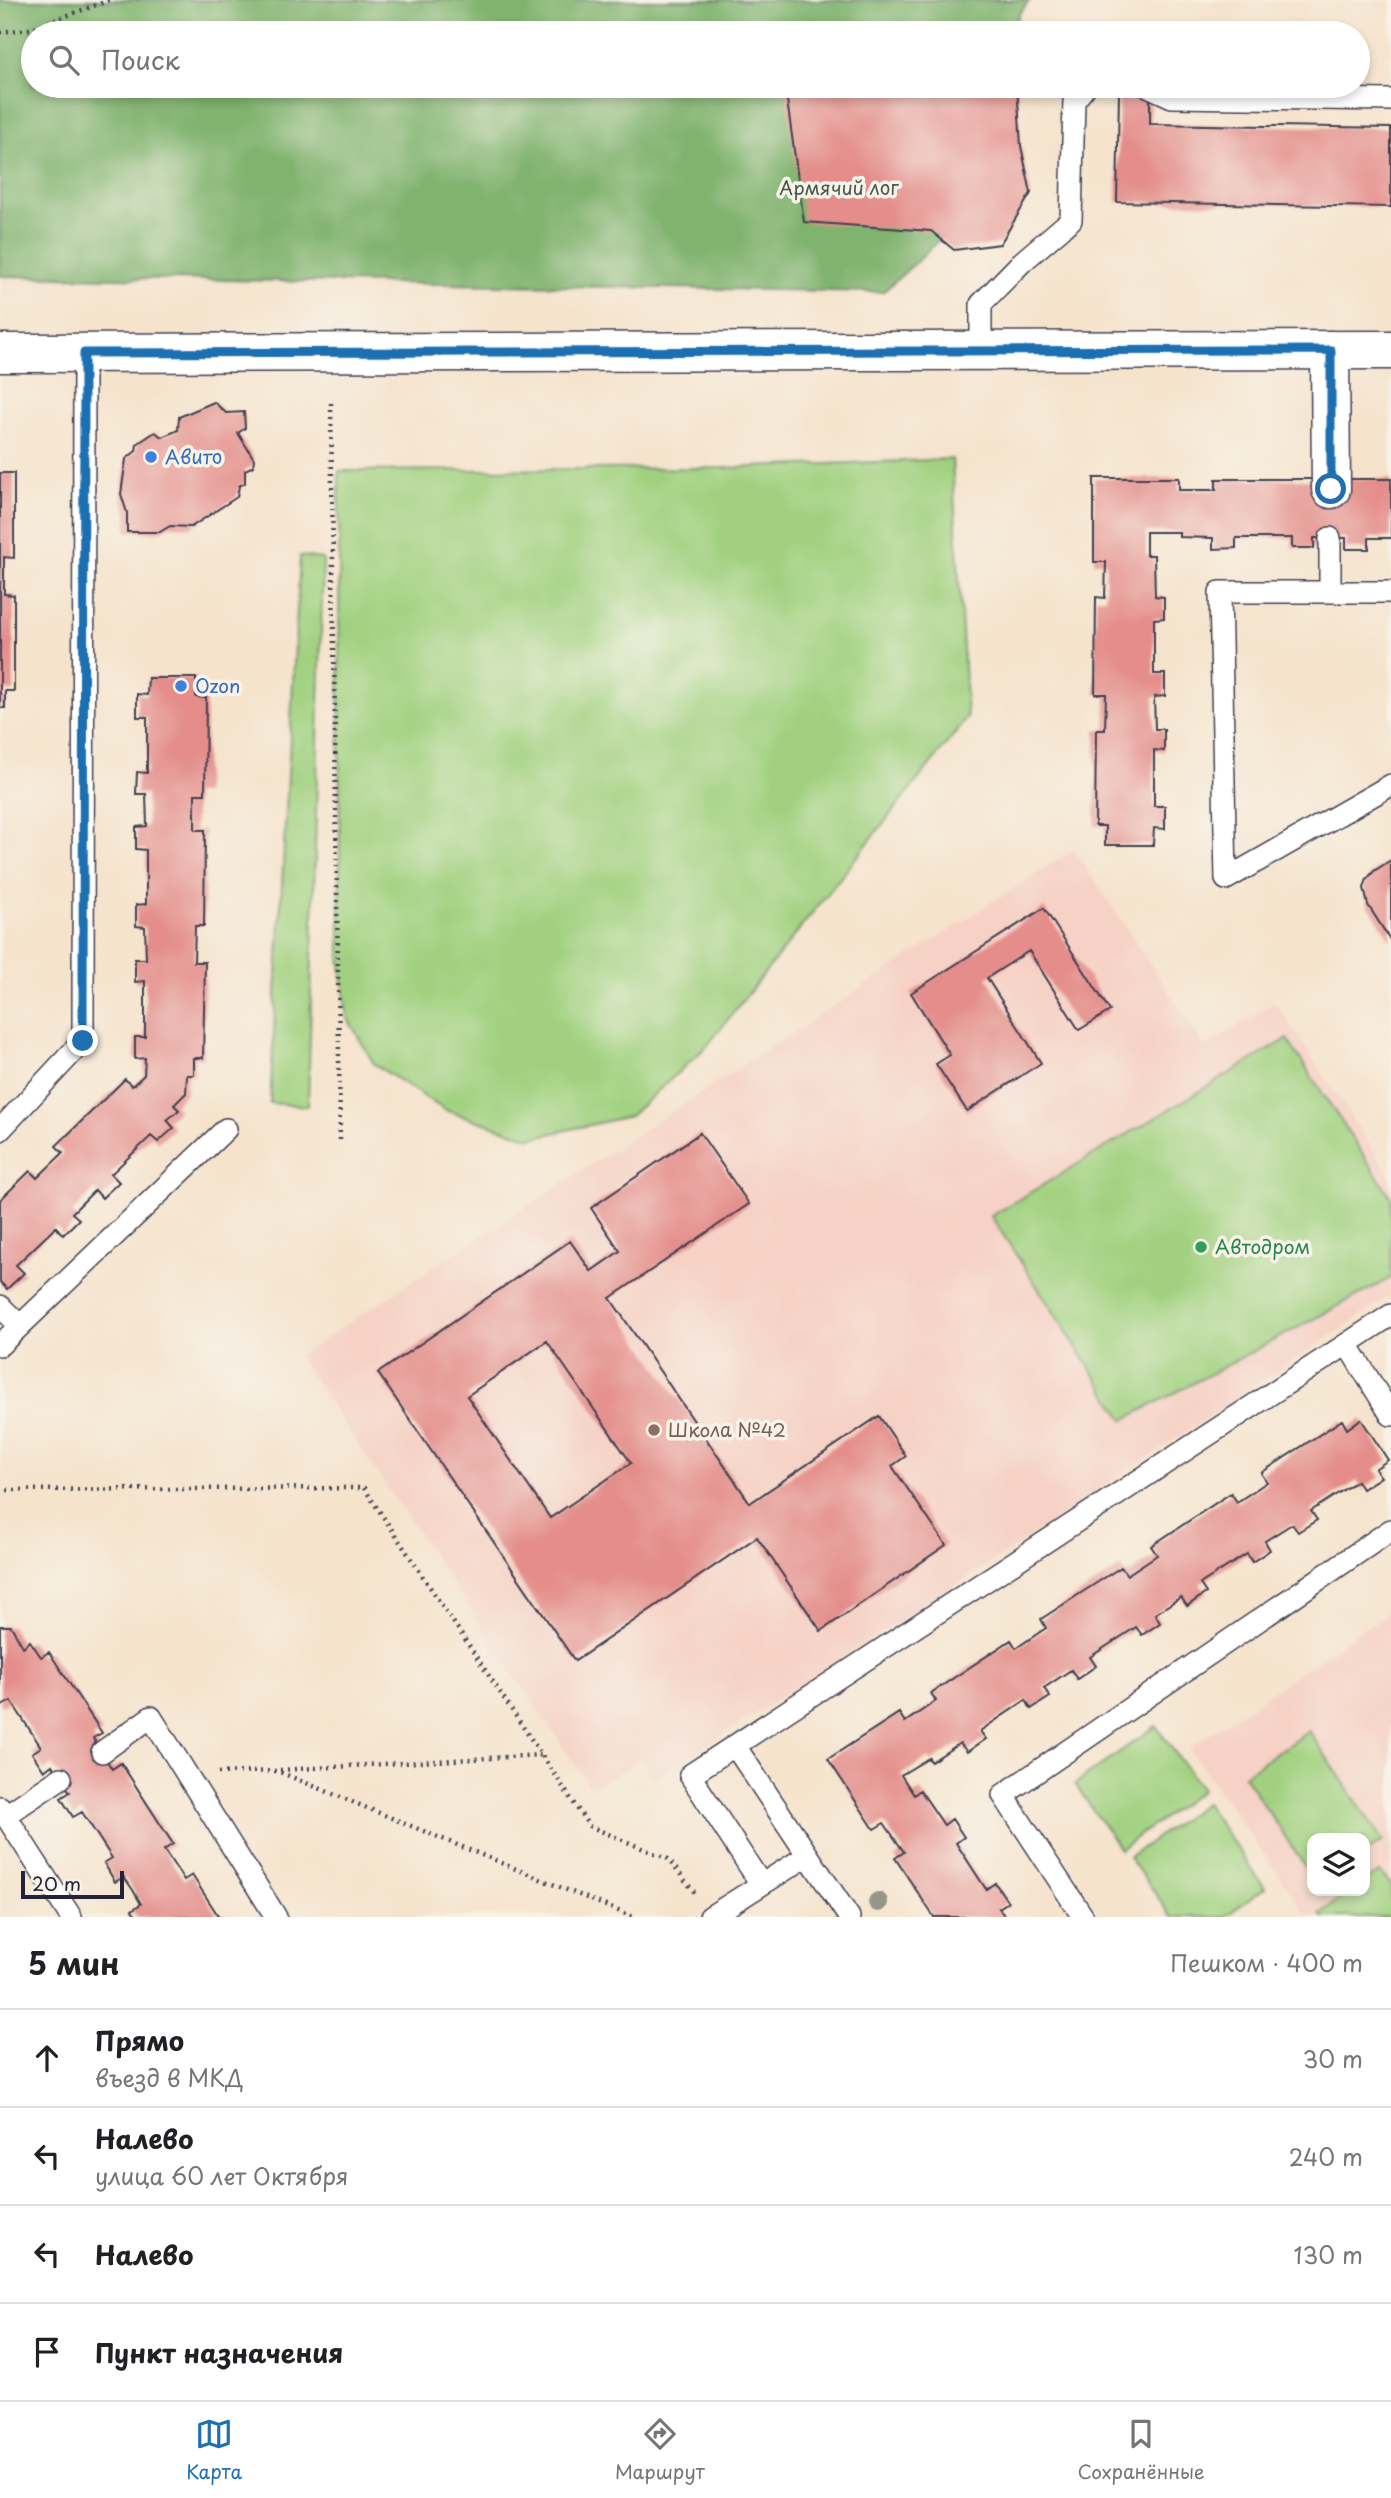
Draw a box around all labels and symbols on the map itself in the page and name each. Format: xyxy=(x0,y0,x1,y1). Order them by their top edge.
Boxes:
park label: Армячий лог xyxy=(779,173,899,201)
place label: Авито xyxy=(165,442,222,470)
marker: Авито xyxy=(143,449,159,465)
route start xyxy=(1315,473,1346,504)
place label: Ozon xyxy=(195,671,240,699)
marker: Ozon xyxy=(173,678,189,694)
route end xyxy=(67,1025,98,1056)
place label: Автодром xyxy=(1215,1232,1310,1260)
marker: Автодром xyxy=(1193,1239,1209,1255)
place label: Школа №42 xyxy=(668,1415,786,1443)
marker: Школа №42 xyxy=(646,1422,662,1438)
scale bar xyxy=(21,1868,124,1900)

